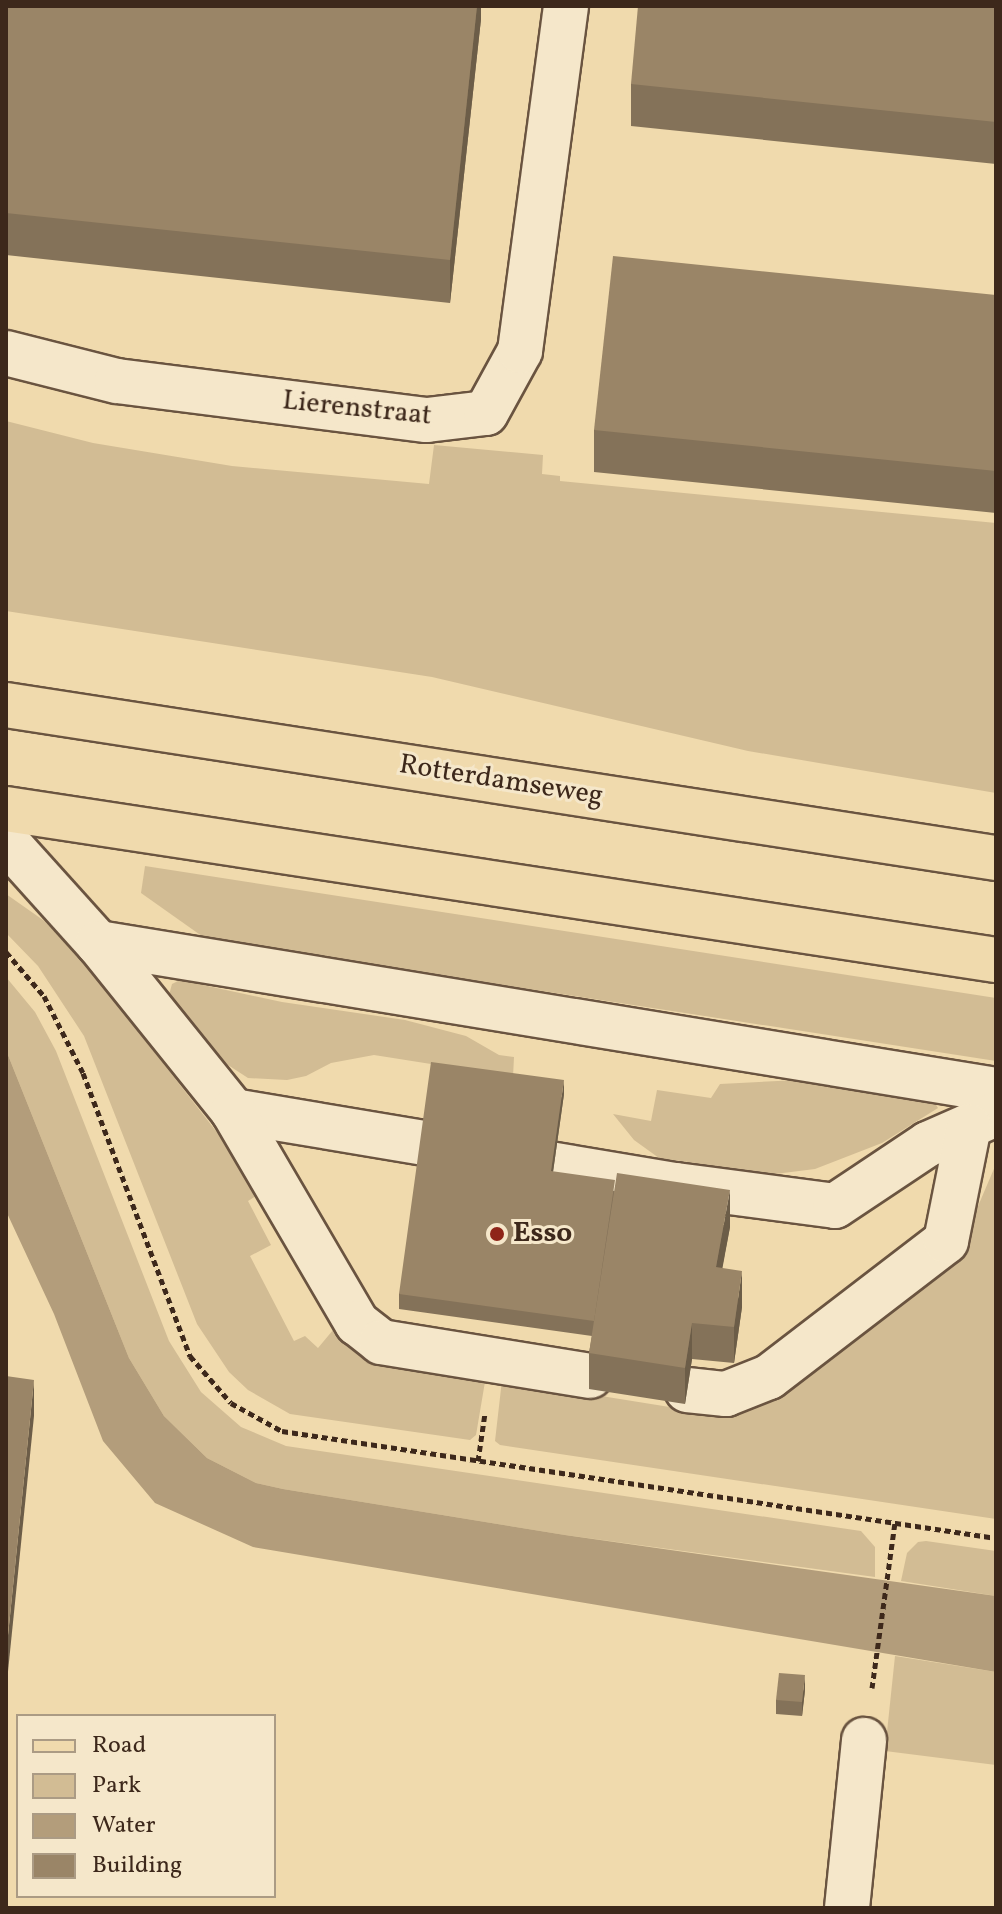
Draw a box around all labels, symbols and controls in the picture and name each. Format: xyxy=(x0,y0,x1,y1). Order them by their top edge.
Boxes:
street label: Lierenstraat xyxy=(281,384,433,434)
street label: Rotterdamseweg xyxy=(397,748,605,814)
place label: Esso xyxy=(513,1217,572,1251)
marker: Esso xyxy=(488,1225,506,1243)
legend xyxy=(16,1714,276,1898)
text: Road xyxy=(92,1729,146,1763)
text: Park xyxy=(92,1769,141,1803)
text: Water xyxy=(92,1809,156,1843)
text: Building xyxy=(92,1849,182,1883)

